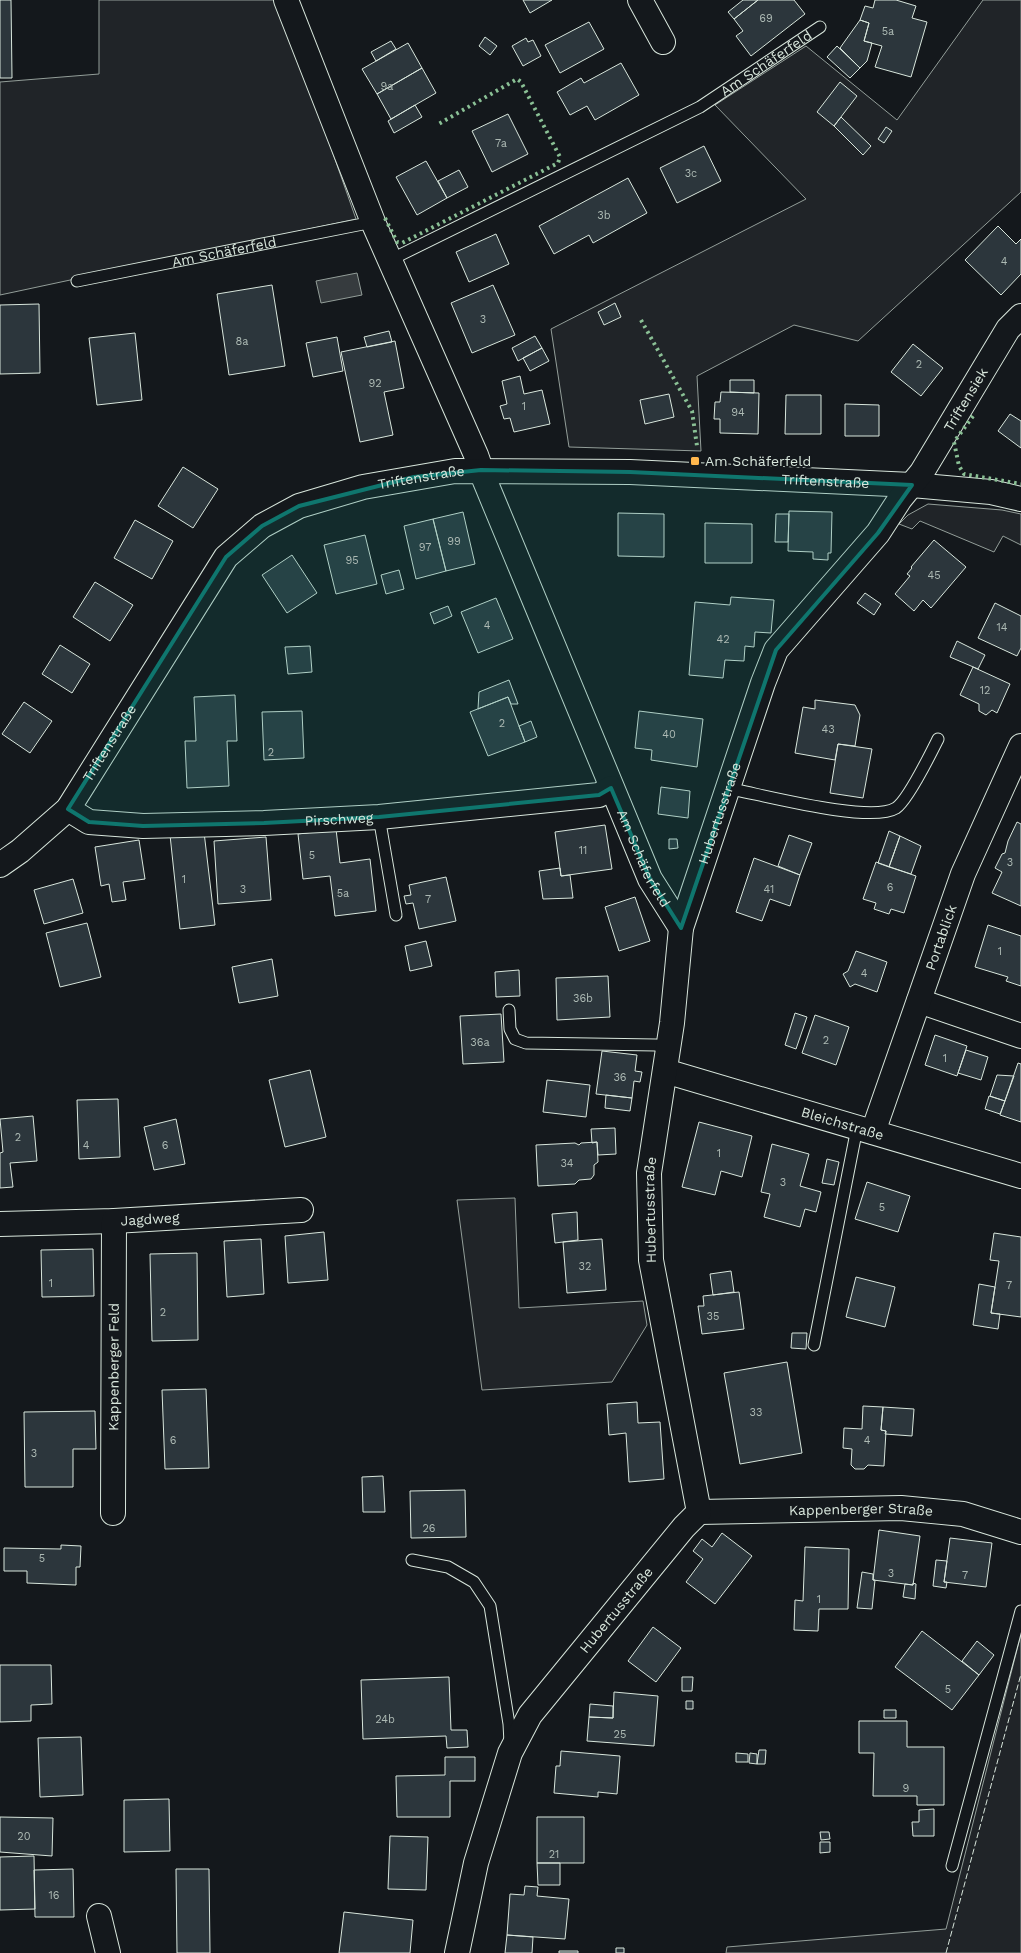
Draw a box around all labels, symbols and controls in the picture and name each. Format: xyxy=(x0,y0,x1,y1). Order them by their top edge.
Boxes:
house number: 69 xyxy=(759,12,773,25)
house number: 5a xyxy=(882,25,894,38)
street label: Am Schäferfeld xyxy=(717,27,815,99)
house number: 9a xyxy=(380,80,394,93)
house number: 7a xyxy=(495,137,507,150)
house number: 3c xyxy=(685,167,697,180)
house number: 3b xyxy=(597,209,611,222)
street label: Am Schäferfeld xyxy=(170,233,278,270)
house number: 4 xyxy=(1001,255,1008,268)
house number: 3 xyxy=(480,313,486,326)
house number: 8a xyxy=(235,335,249,348)
house number: 2 xyxy=(916,358,922,371)
street label: Triftensiek xyxy=(940,365,991,434)
house number: 92 xyxy=(368,377,382,390)
house number: 1 xyxy=(522,400,526,413)
house number: 94 xyxy=(731,406,745,419)
place label: Am Schäferfeld xyxy=(705,453,811,469)
marker: Am Schäferfeld xyxy=(689,455,701,467)
street label: Triftenstraße xyxy=(377,463,465,492)
street label: Triftenstraße xyxy=(781,471,870,491)
house number: 99 xyxy=(447,535,461,548)
house number: 97 xyxy=(419,541,431,554)
house number: 95 xyxy=(345,554,359,567)
house number: 45 xyxy=(927,569,941,582)
house number: 4 xyxy=(484,619,491,632)
house number: 14 xyxy=(996,621,1008,634)
house number: 42 xyxy=(716,633,730,646)
house number: 12 xyxy=(980,684,990,697)
street label: Triftenstraße xyxy=(79,702,139,785)
house number: 2 xyxy=(499,717,505,730)
house number: 43 xyxy=(821,723,835,736)
house number: 40 xyxy=(662,728,676,741)
house number: 2 xyxy=(268,746,274,759)
street label: Hubertusstraße xyxy=(695,760,744,866)
street label: Am Schäferfeld xyxy=(614,807,674,910)
street label: Pirschweg xyxy=(304,809,374,829)
house number: 11 xyxy=(579,844,587,857)
house number: 5 xyxy=(309,849,315,862)
house number: 3 xyxy=(1007,856,1013,869)
house number: 1 xyxy=(182,873,186,886)
house number: 6 xyxy=(887,881,894,894)
house number: 3 xyxy=(240,883,246,896)
house number: 41 xyxy=(764,883,774,896)
house number: 5a xyxy=(337,887,349,900)
house number: 7 xyxy=(425,893,431,906)
street label: Portablick xyxy=(922,902,960,972)
house number: 1 xyxy=(998,945,1002,958)
house number: 4 xyxy=(861,967,868,980)
house number: 36b xyxy=(573,992,593,1005)
house number: 2 xyxy=(823,1034,829,1047)
house number: 36a xyxy=(470,1036,490,1049)
house number: 1 xyxy=(943,1052,947,1065)
house number: 36 xyxy=(613,1071,627,1084)
street label: Bleichstraße xyxy=(799,1104,886,1143)
house number: 2 xyxy=(15,1131,21,1144)
house number: 4 xyxy=(83,1139,90,1152)
house number: 6 xyxy=(162,1139,169,1152)
house number: 1 xyxy=(717,1147,721,1160)
street label: Hubertusstraße xyxy=(641,1156,659,1263)
house number: 34 xyxy=(560,1157,574,1170)
house number: 3 xyxy=(780,1176,786,1189)
house number: 5 xyxy=(879,1201,885,1214)
street label: Jagdweg xyxy=(120,1209,180,1229)
house number: 32 xyxy=(579,1260,591,1273)
house number: 1 xyxy=(49,1277,53,1290)
house number: 7 xyxy=(1006,1279,1012,1292)
street label: Kappenberger Feld xyxy=(105,1303,122,1431)
house number: 2 xyxy=(160,1306,166,1319)
house number: 35 xyxy=(707,1310,719,1323)
house number: 33 xyxy=(750,1406,762,1419)
house number: 6 xyxy=(170,1434,177,1447)
house number: 4 xyxy=(864,1434,871,1447)
house number: 3 xyxy=(31,1447,37,1460)
street label: Kappenberger Straße xyxy=(789,1500,934,1519)
house number: 26 xyxy=(422,1522,436,1535)
house number: 5 xyxy=(39,1552,45,1565)
street label: Hubertusstraße xyxy=(576,1564,656,1656)
house number: 3 xyxy=(888,1567,894,1580)
house number: 7 xyxy=(962,1569,968,1582)
house number: 1 xyxy=(817,1593,821,1606)
house number: 5 xyxy=(945,1683,951,1696)
house number: 24b xyxy=(375,1713,395,1726)
house number: 25 xyxy=(614,1728,626,1741)
house number: 9 xyxy=(903,1782,910,1795)
house number: 20 xyxy=(17,1830,31,1843)
house number: 21 xyxy=(549,1848,559,1861)
house number: 16 xyxy=(49,1889,60,1902)

